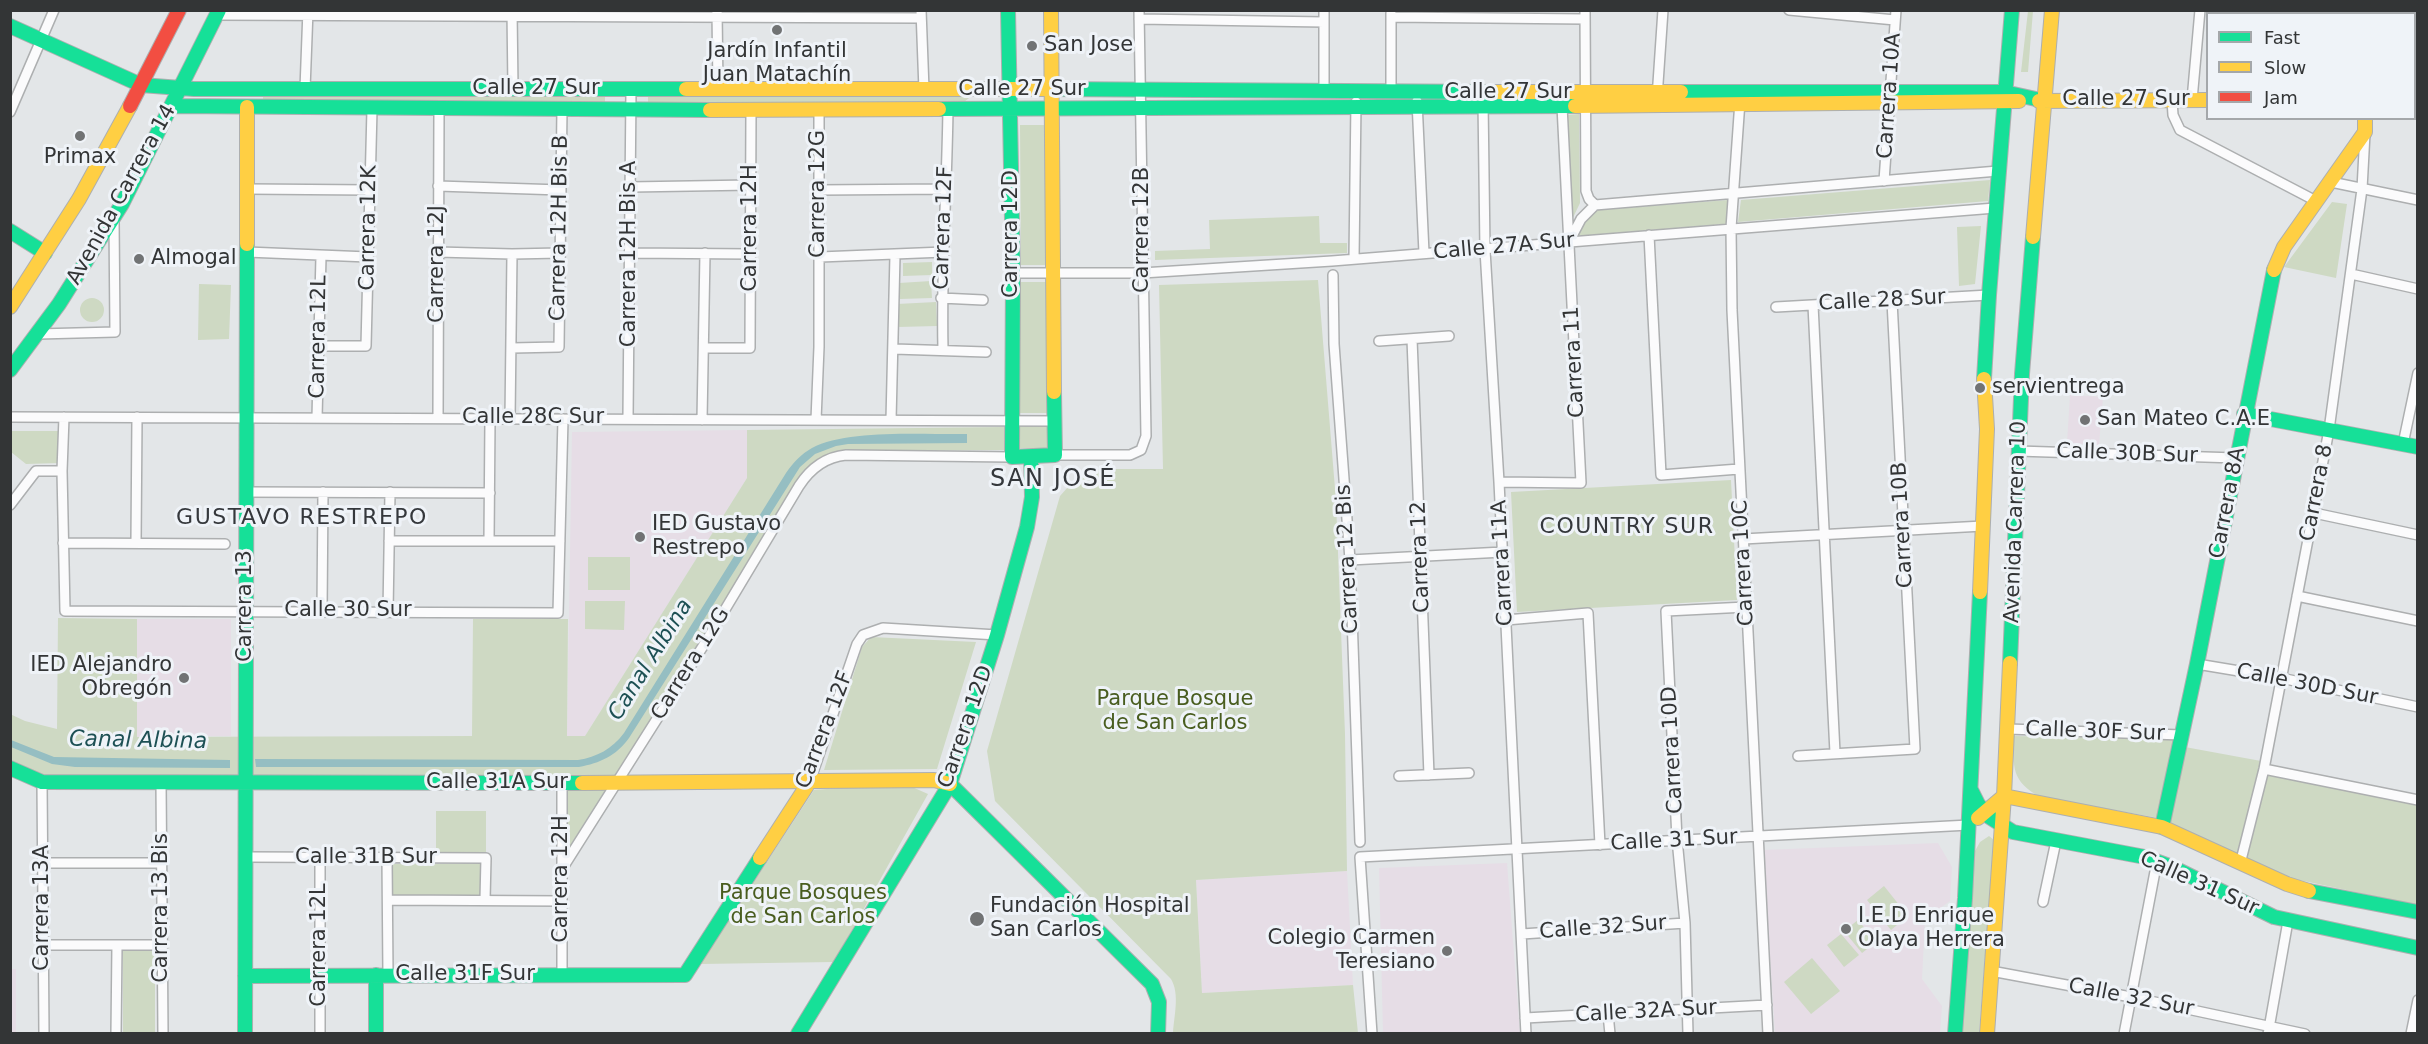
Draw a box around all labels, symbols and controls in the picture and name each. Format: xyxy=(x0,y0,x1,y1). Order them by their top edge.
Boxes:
legend xyxy=(2206,12,2416,120)
marker: Jardín Infantil Juan Matachín xyxy=(770,23,784,37)
text: Fast xyxy=(2264,27,2300,48)
street label: Carrera 10A xyxy=(1873,32,1907,160)
place label: San Jose xyxy=(1044,33,1133,59)
place label: Jardín Infantil Juan Matachín xyxy=(703,39,851,89)
marker: San Jose xyxy=(1025,39,1039,53)
text: Slow xyxy=(2264,57,2306,78)
street label: Calle 27 Sur xyxy=(472,76,600,102)
street label: Calle 27 Sur xyxy=(958,77,1086,103)
street label: Calle 27 Sur xyxy=(1444,80,1572,106)
street label: Calle 27 Sur xyxy=(2062,87,2190,113)
text: Jam xyxy=(2264,87,2298,108)
street label: Avenida Carrera 14 xyxy=(62,100,182,290)
marker: Primax xyxy=(73,129,87,143)
street label: Carrera 12G xyxy=(806,130,832,258)
street label: Carrera 12H Bis B xyxy=(546,135,574,321)
place label: Primax xyxy=(44,145,116,171)
street label: Carrera 12H Bis A xyxy=(617,161,643,347)
street label: Carrera 12H xyxy=(738,164,764,292)
street label: Carrera 12K xyxy=(355,165,383,291)
street label: Carrera 12F xyxy=(929,166,959,290)
street label: Carrera 12B xyxy=(1130,167,1156,293)
street label: Carrera 12D xyxy=(999,170,1025,298)
street label: Carrera 12J xyxy=(425,205,451,323)
street label: Calle 27A Sur xyxy=(1432,228,1576,266)
place label: Almogal xyxy=(151,246,237,272)
marker: Almogal xyxy=(132,252,146,266)
street label: Carrera 12L xyxy=(305,275,333,399)
street label: Calle 28 Sur xyxy=(1818,285,1946,317)
street label: Carrera 11 xyxy=(1559,306,1591,418)
place label: servientrega xyxy=(1992,375,2125,401)
marker: servientrega xyxy=(1973,381,1987,395)
street label: Calle 28C Sur xyxy=(462,405,604,431)
place label: San Mateo C.A.E xyxy=(2097,407,2270,433)
marker: San Mateo C.A.E xyxy=(2078,413,2092,427)
street label: Avenida Carrera 10 xyxy=(2000,420,2032,624)
street label: Calle 30B Sur xyxy=(2056,439,2198,469)
street label: Carrera 8 xyxy=(2295,442,2339,544)
street label: Carrera 8A xyxy=(2205,445,2251,561)
street label: Carrera 10B xyxy=(1887,461,1919,589)
district label: SAN JOSÉ xyxy=(990,466,1116,494)
street label: Carrera 12 Bis xyxy=(1332,484,1364,634)
street label: Carrera 11A xyxy=(1487,499,1519,627)
street label: Carrera 10C xyxy=(1728,499,1760,627)
street label: Carrera 12 xyxy=(1406,501,1436,613)
district label: GUSTAVO RESTREPO xyxy=(176,505,428,531)
place label: IED Gustavo Restrepo xyxy=(652,512,781,562)
district label: COUNTRY SUR xyxy=(1540,514,1714,540)
marker: IED Gustavo Restrepo xyxy=(633,530,647,544)
street label: Carrera 13 xyxy=(233,550,259,662)
water label: Canal Albina xyxy=(603,594,699,726)
street label: Calle 30 Sur xyxy=(284,598,412,624)
street label: Carrera 12G xyxy=(646,603,736,725)
place label: IED Alejandro Obregón xyxy=(30,653,172,703)
street label: Calle 30D Sur xyxy=(2234,659,2380,711)
street label: Carrera 12D xyxy=(933,662,999,792)
street label: Carrera 12F xyxy=(791,668,859,792)
marker: IED Alejandro Obregón xyxy=(177,671,191,685)
street label: Carrera 10D xyxy=(1657,685,1689,815)
park label: Parque Bosque de San Carlos xyxy=(1097,687,1253,737)
street label: Calle 30F Sur xyxy=(2025,717,2165,747)
water label: Canal Albina xyxy=(69,727,207,755)
street label: Calle 31A Sur xyxy=(426,770,568,796)
street label: Carrera 12H xyxy=(549,815,575,943)
street label: Calle 31 Sur xyxy=(1610,825,1738,857)
street label: Carrera 13 Bis xyxy=(149,833,175,983)
street label: Carrera 13A xyxy=(30,845,56,971)
street label: Calle 31B Sur xyxy=(295,845,437,871)
street label: Calle 31 Sur xyxy=(2136,847,2262,921)
park label: Parque Bosques de San Carlos xyxy=(719,881,887,931)
street label: Carrera 12L xyxy=(307,883,333,1007)
place label: Fundación Hospital San Carlos xyxy=(990,894,1190,944)
place label: I.E.D Enrique Olaya Herrera xyxy=(1858,904,2005,954)
marker: Fundación Hospital San Carlos xyxy=(968,910,986,928)
street label: Calle 32 Sur xyxy=(1539,911,1667,945)
marker: I.E.D Enrique Olaya Herrera xyxy=(1839,922,1853,936)
place label: Colegio Carmen Teresiano xyxy=(1268,926,1435,976)
marker: Colegio Carmen Teresiano xyxy=(1440,944,1454,958)
street label: Calle 31F Sur xyxy=(395,962,535,988)
street label: Calle 32 Sur xyxy=(2066,973,2196,1023)
street label: Calle 32A Sur xyxy=(1575,996,1717,1028)

